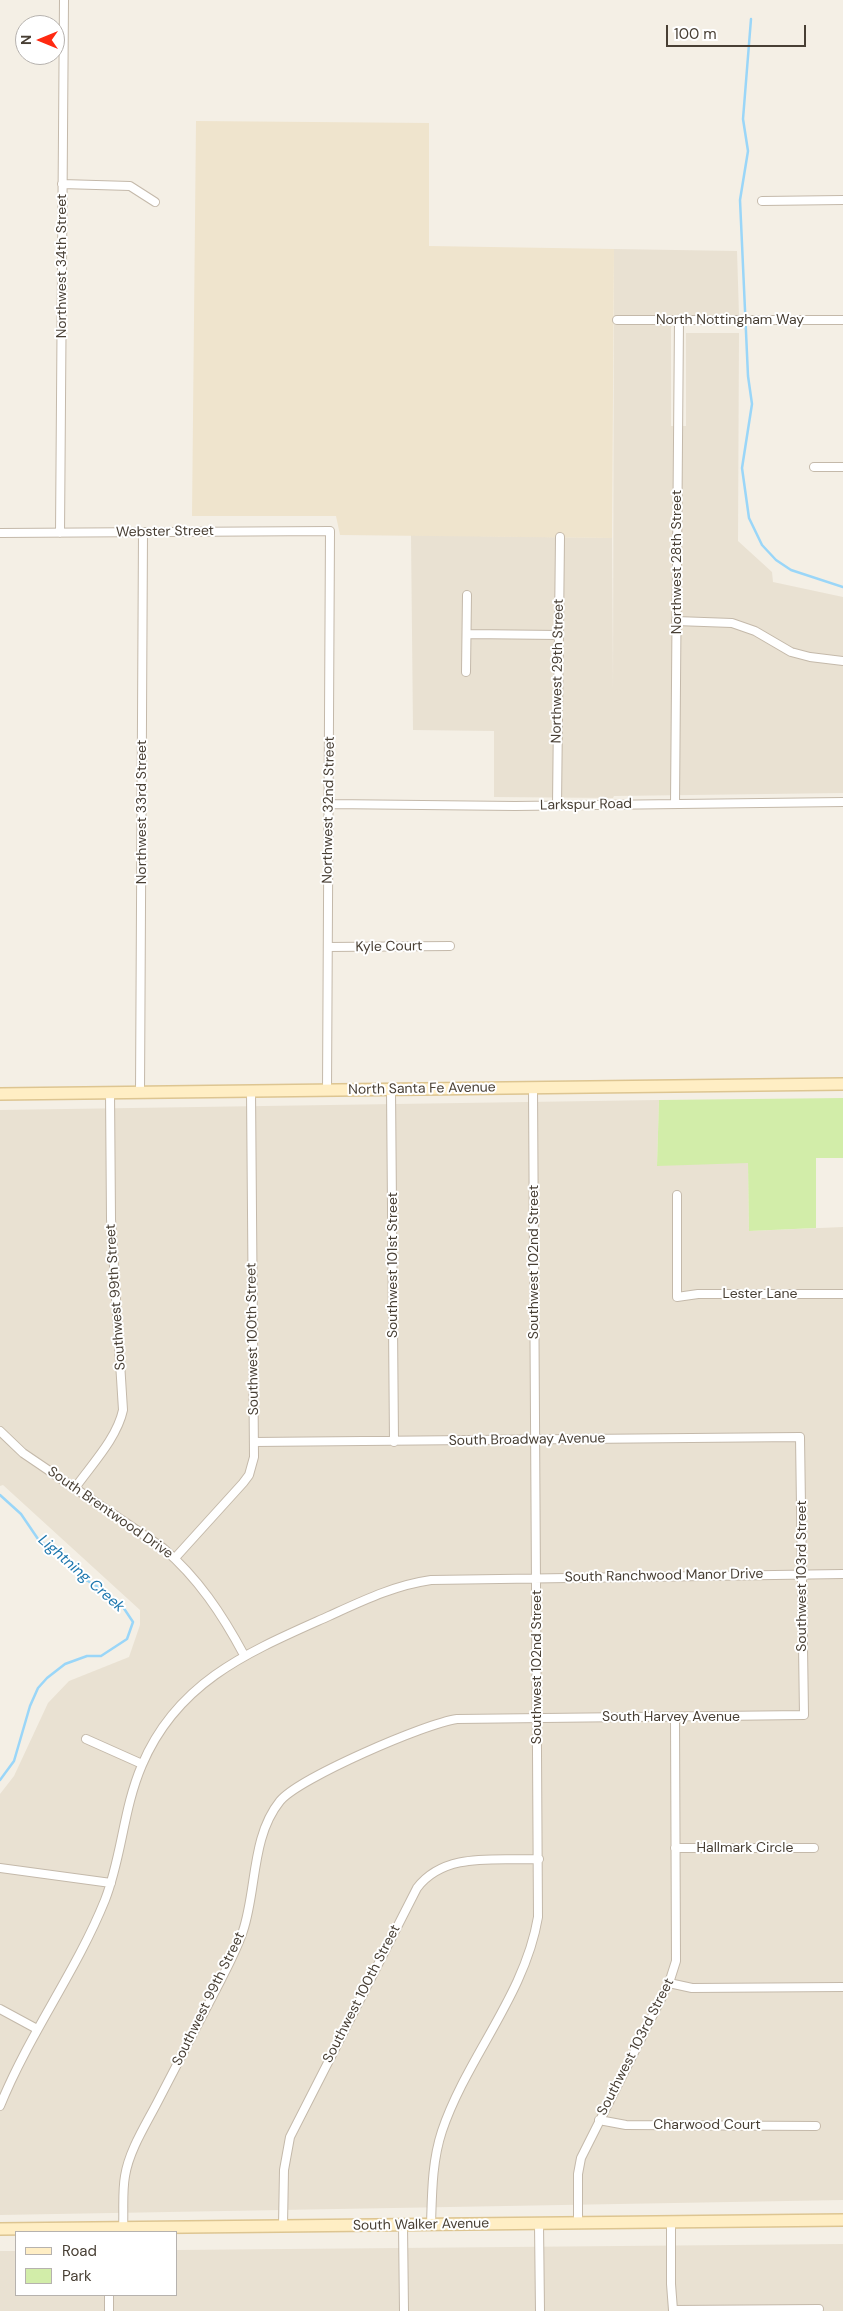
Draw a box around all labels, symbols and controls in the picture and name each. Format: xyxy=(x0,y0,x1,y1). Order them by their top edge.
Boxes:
north arrow xyxy=(15,15,65,65)
scale bar xyxy=(668,15,808,47)
text: 100 m xyxy=(674,24,717,44)
text: N xyxy=(17,35,35,45)
street label: Northwest 34th Street xyxy=(54,194,70,338)
street label: North Nottingham Way xyxy=(656,312,804,328)
street label: Northwest 28th Street xyxy=(669,490,685,634)
street label: Webster Street xyxy=(116,523,214,541)
street label: Northwest 29th Street xyxy=(548,599,568,743)
street label: Northwest 32nd Street xyxy=(319,736,339,884)
street label: Northwest 33rd Street xyxy=(134,740,150,884)
street label: Larkspur Road xyxy=(540,796,632,814)
street label: Kyle Court xyxy=(355,938,423,956)
street label: North Santa Fe Avenue xyxy=(348,1079,496,1099)
street label: Southwest 102nd Street xyxy=(526,1185,542,1339)
street label: Southwest 101st Street xyxy=(385,1192,401,1338)
street label: Southwest 99th Street xyxy=(103,1223,129,1371)
street label: Southwest 100th Street xyxy=(243,1262,263,1416)
street label: Lester Lane xyxy=(723,1286,797,1302)
street label: South Broadway Avenue xyxy=(449,1430,605,1450)
street label: South Brentwood Drive xyxy=(44,1463,176,1563)
street label: Southwest 103rd Street xyxy=(794,1500,810,1652)
water label: Lightning Creek xyxy=(34,1532,128,1616)
street label: South Ranchwood Manor Drive xyxy=(564,1566,764,1586)
street label: Southwest 102nd Street xyxy=(529,1590,545,1744)
street label: South Harvey Avenue xyxy=(602,1709,740,1725)
street label: Hallmark Circle xyxy=(697,1840,793,1856)
street label: Southwest 100th Street xyxy=(320,1922,404,2066)
street label: Southwest 99th Street xyxy=(169,1929,249,2069)
street label: Southwest 103rd Street xyxy=(594,1976,678,2118)
street label: Charwood Court xyxy=(653,2117,761,2133)
street label: South Walker Avenue xyxy=(353,2215,489,2235)
legend xyxy=(15,2231,178,2296)
text: Road xyxy=(62,2241,97,2261)
text: Park xyxy=(62,2266,92,2286)

